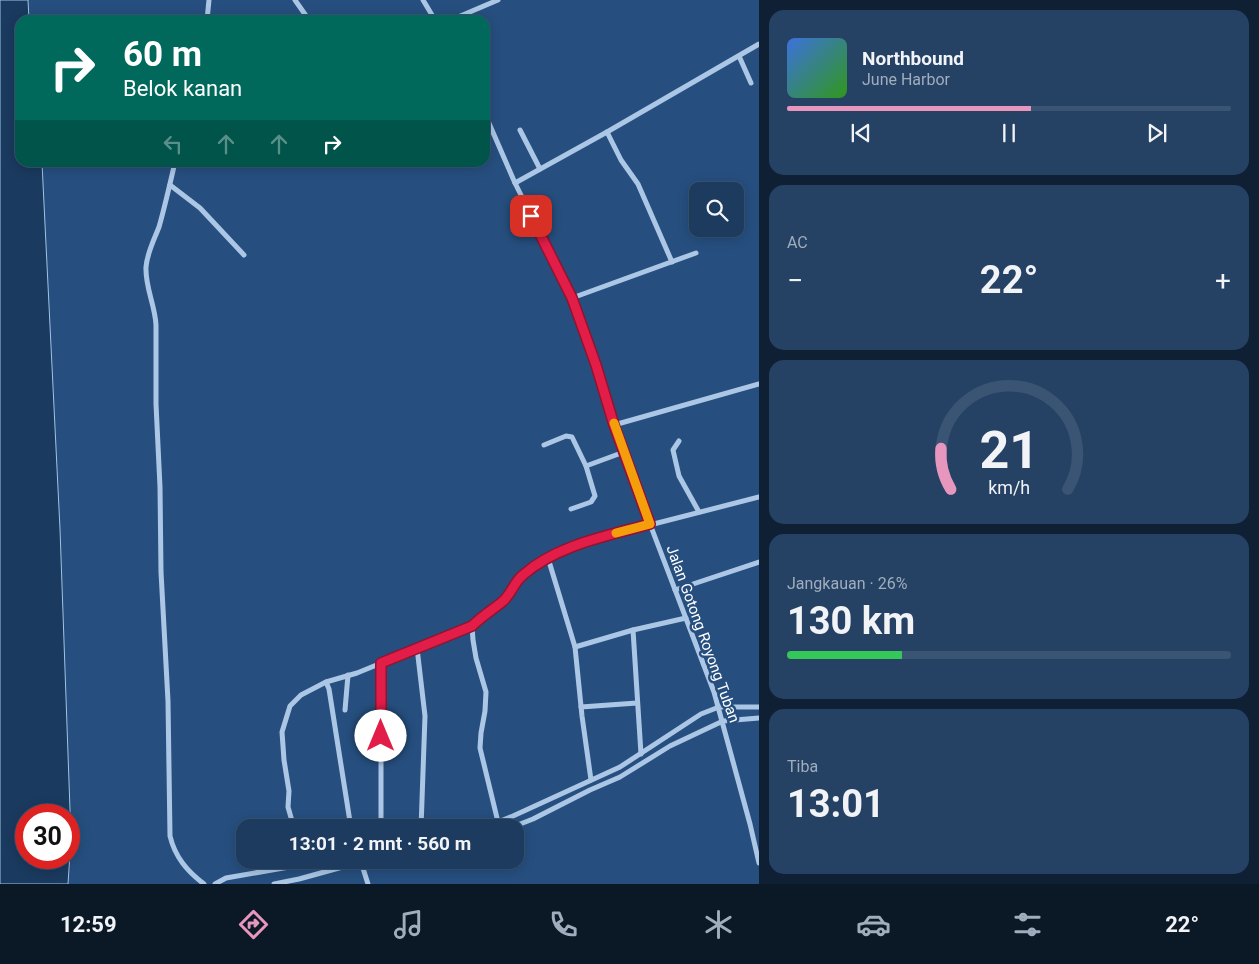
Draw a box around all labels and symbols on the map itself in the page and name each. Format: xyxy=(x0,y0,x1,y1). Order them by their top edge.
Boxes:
pin xyxy=(510,195,552,237)
street label: Jalan Gotong Royong Tuban xyxy=(662,543,744,725)
position arrow xyxy=(354,709,406,761)
speed limit sign: 30 xyxy=(15,804,80,869)

